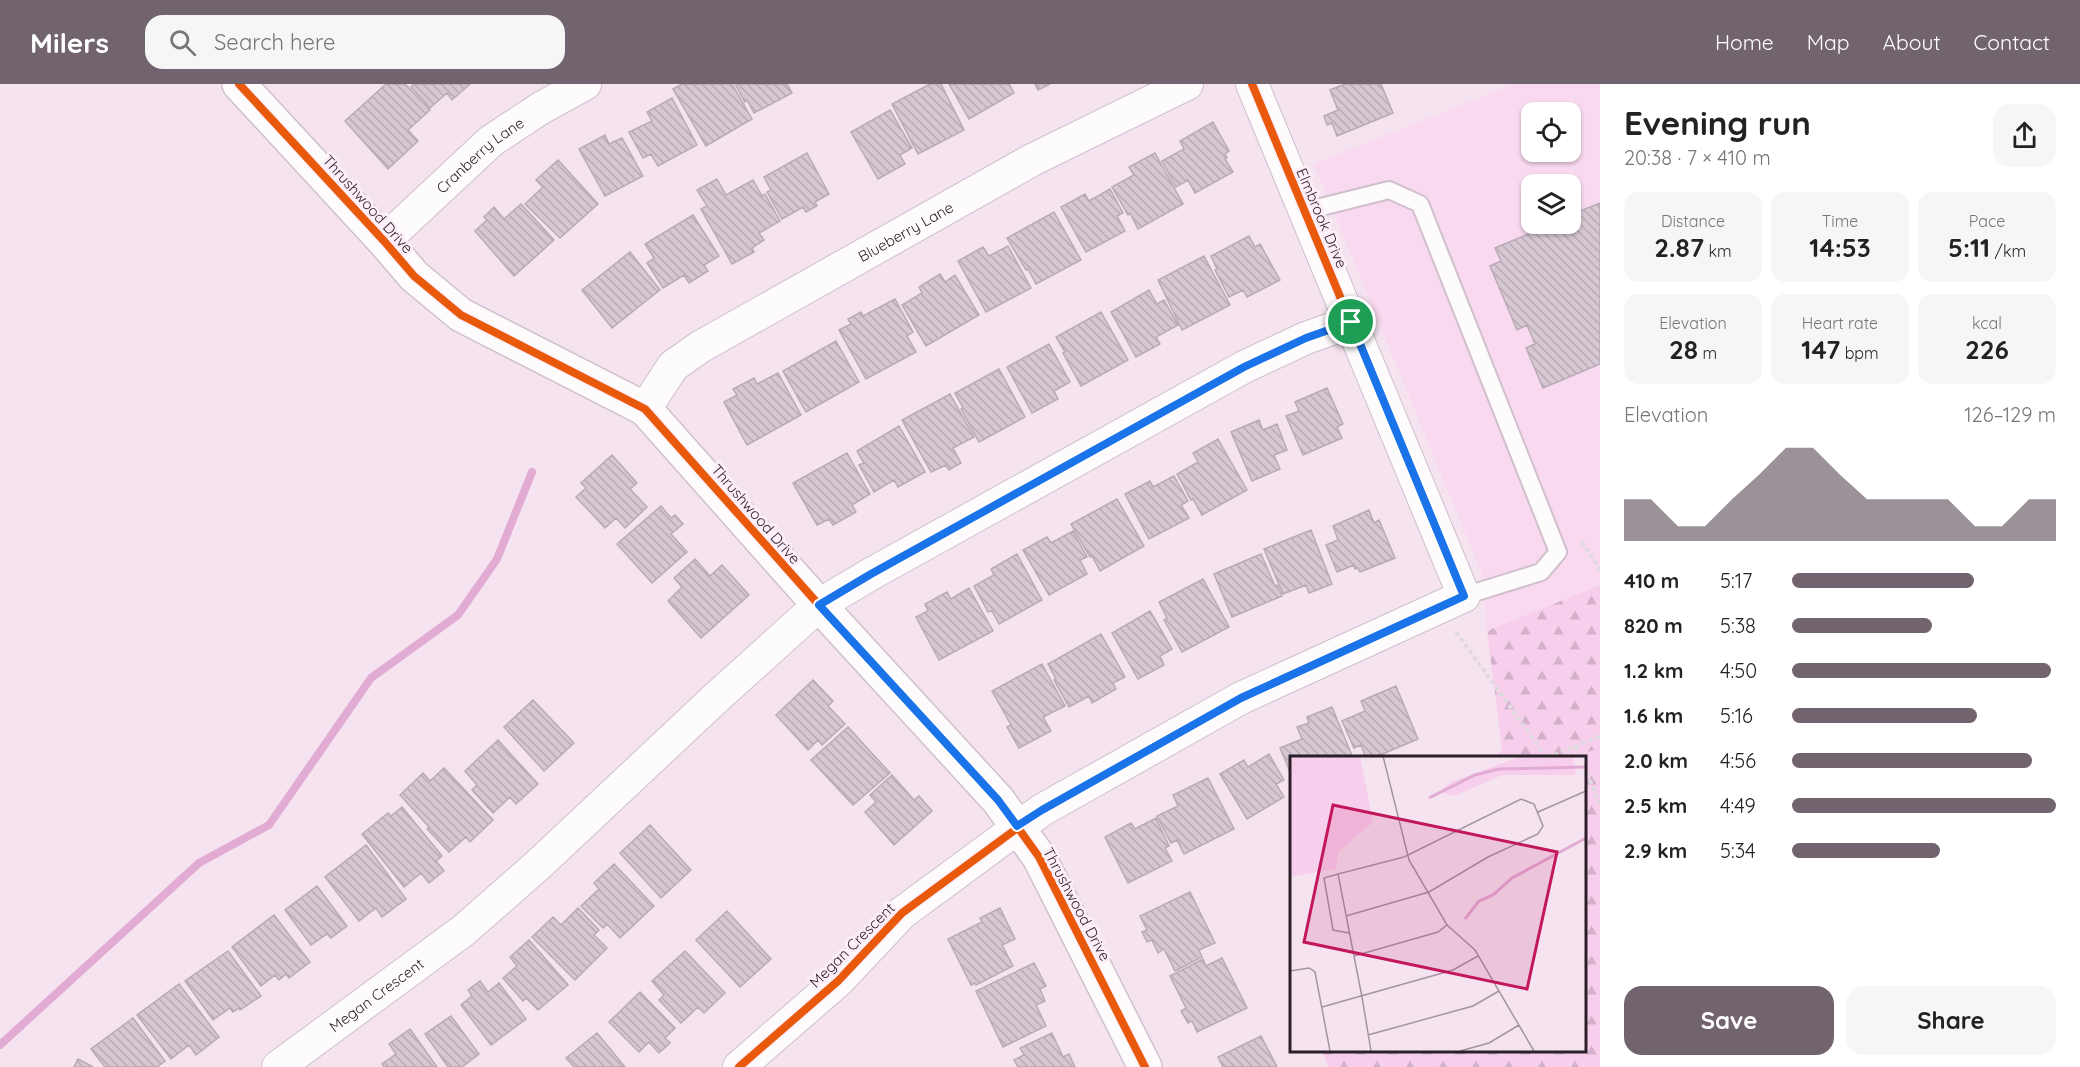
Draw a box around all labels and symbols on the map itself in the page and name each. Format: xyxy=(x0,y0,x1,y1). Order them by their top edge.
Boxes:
street label: Cranberry Lane xyxy=(432,113,527,197)
street label: Thrushwood Drive xyxy=(319,151,417,257)
street label: Elmbrook Drive xyxy=(1292,165,1352,271)
street label: Blueberry Lane xyxy=(854,197,956,266)
pin xyxy=(1325,296,1376,347)
street label: Thrushwood Drive xyxy=(707,460,805,568)
inset map xyxy=(1290,756,1585,1052)
street label: Thrushwood Drive xyxy=(1039,844,1115,964)
street label: Megan Crescent xyxy=(805,898,899,992)
street label: Megan Crescent xyxy=(325,954,427,1036)

